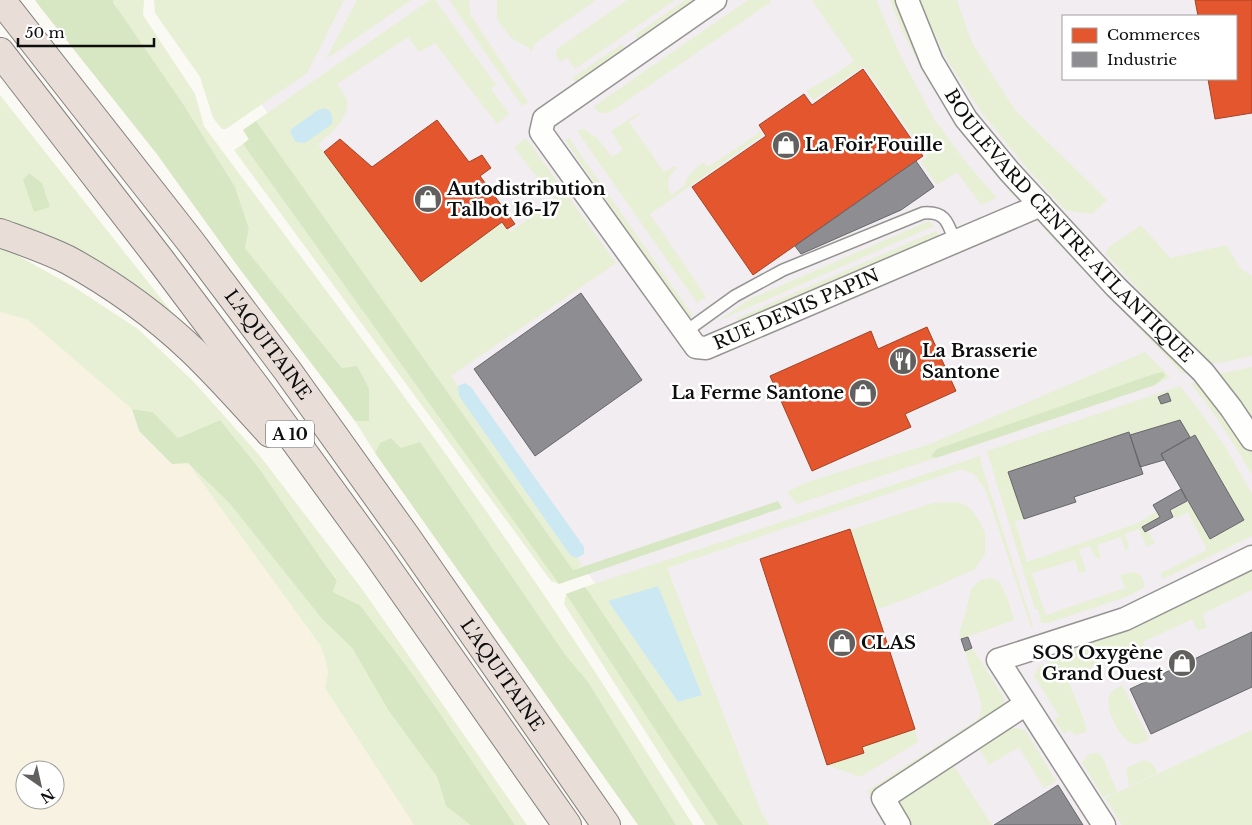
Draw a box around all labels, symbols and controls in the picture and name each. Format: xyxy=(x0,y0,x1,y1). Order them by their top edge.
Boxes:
scale bar xyxy=(18,15,154,47)
legend xyxy=(1062,15,1237,80)
text: 50 m xyxy=(25,23,65,42)
text: Commerces xyxy=(1107,25,1200,44)
text: Industrie xyxy=(1107,50,1177,69)
street label: BOULEVARD CENTRE ATLANTIQUE xyxy=(940,85,1198,367)
shop icon: La Foir'Fouille xyxy=(771,130,801,160)
place label: La Foir'Fouille xyxy=(805,134,943,156)
place label: Autodistribution Talbot 16-17 xyxy=(446,178,606,221)
shop icon: Autodistribution Talbot 16-17 xyxy=(413,184,443,214)
street label: RUE DENIS PAPIN xyxy=(710,264,883,355)
street label: L'AQUITAINE xyxy=(220,286,316,404)
place label: La Brasserie Santone xyxy=(922,340,1038,383)
restaurant icon: La Brasserie Santone xyxy=(888,346,918,376)
shop icon: La Ferme Santone xyxy=(848,378,878,408)
place label: La Ferme Santone xyxy=(671,382,844,404)
road number: A 10 xyxy=(266,420,314,448)
street label: L'AQUITAINE xyxy=(456,615,549,735)
shop icon: CLAS xyxy=(827,628,857,658)
place label: CLAS xyxy=(861,632,916,654)
place label: SOS Oxygène Grand Ouest xyxy=(1033,642,1163,685)
shop icon: SOS Oxygène Grand Ouest xyxy=(1167,648,1197,678)
north arrow xyxy=(15,760,65,810)
text: N xyxy=(37,785,58,807)

